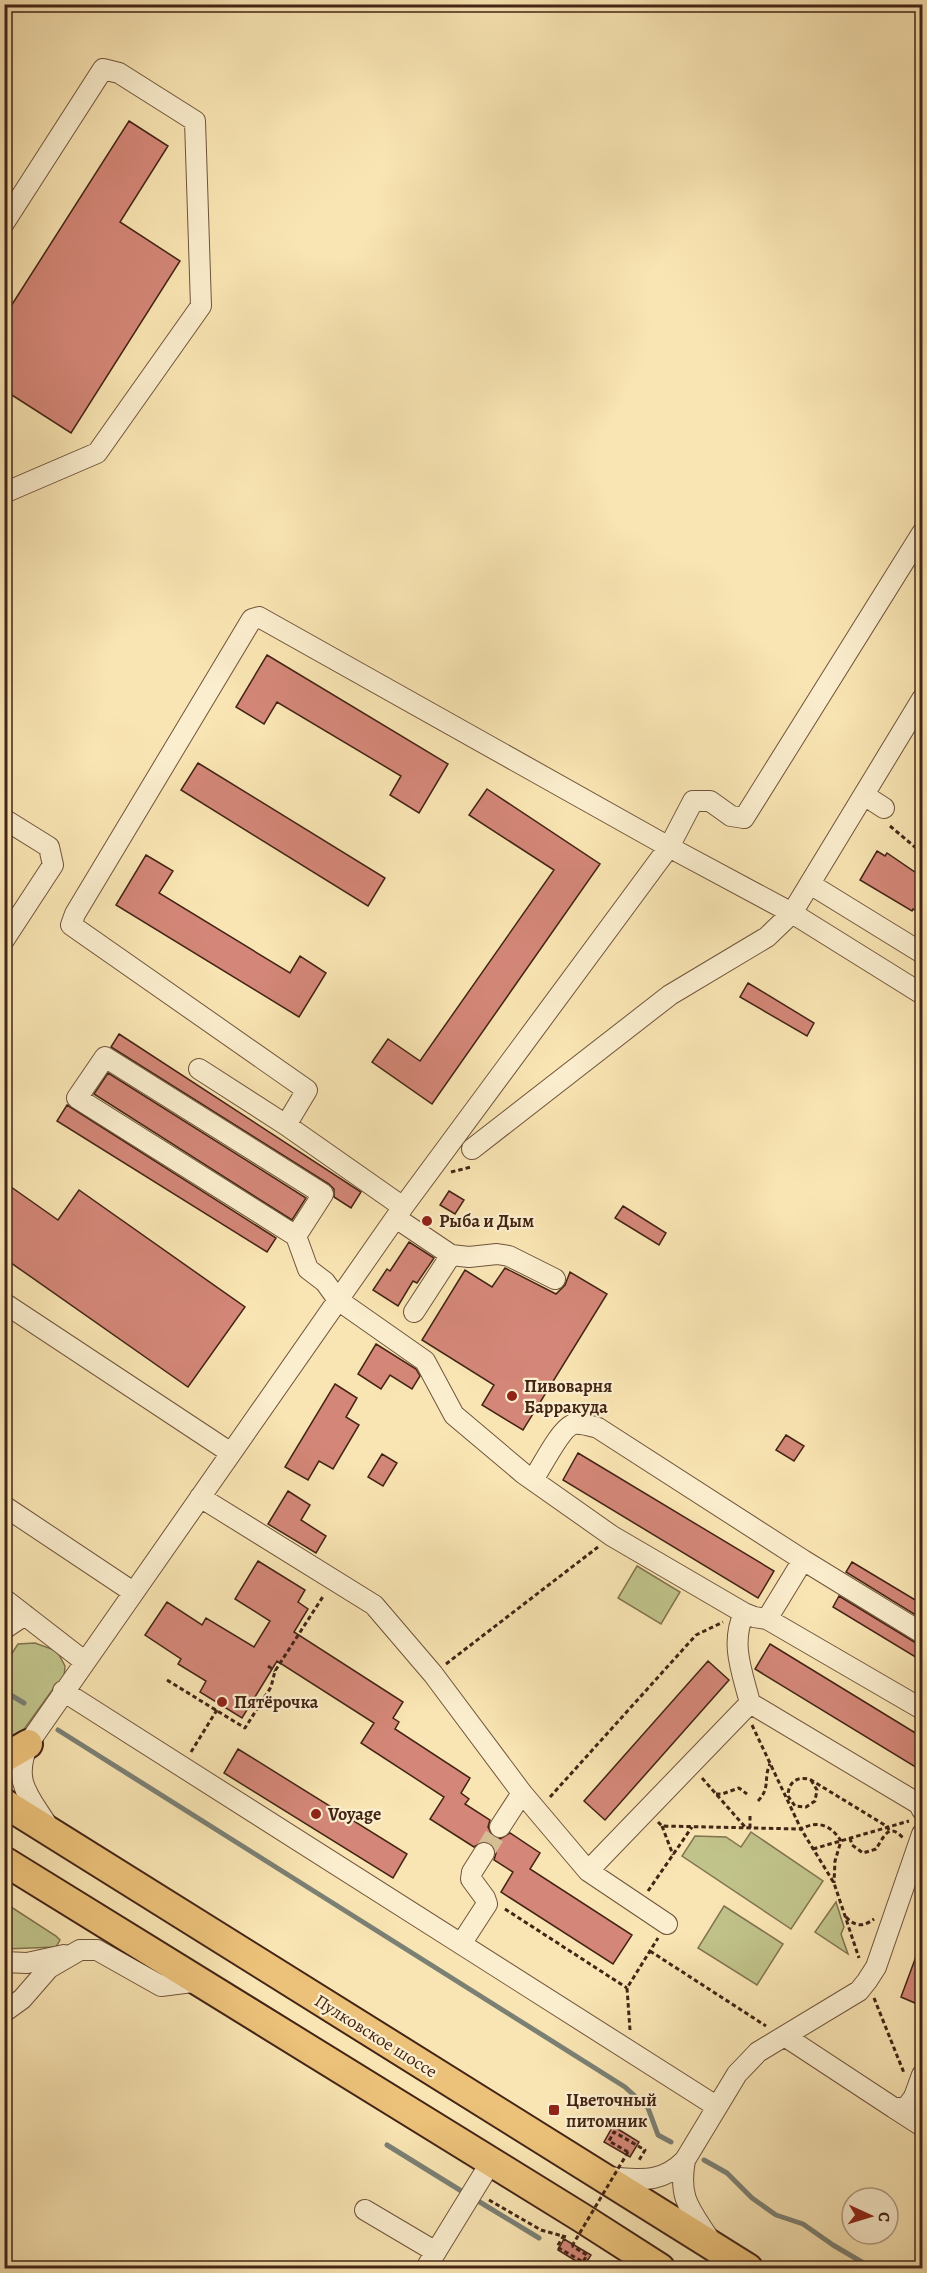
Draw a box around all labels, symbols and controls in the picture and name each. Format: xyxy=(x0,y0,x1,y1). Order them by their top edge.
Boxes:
place label: Рыба и Дым xyxy=(439,1209,534,1233)
marker: Рыба и Дым xyxy=(420,1214,434,1228)
place label: Пивоварня Барракуда xyxy=(524,1374,612,1419)
marker: Пивоварня Барракуда xyxy=(505,1389,519,1403)
place label: Пятёрочка xyxy=(234,1690,319,1714)
marker: Пятёрочка xyxy=(215,1695,229,1709)
place label: Voyage xyxy=(327,1802,381,1826)
marker: Voyage xyxy=(309,1807,323,1821)
street label: Пулковское шоссе xyxy=(310,1989,442,2083)
place label: Цветочный питомник xyxy=(566,2088,657,2133)
marker: Цветочный питомник xyxy=(547,2103,561,2117)
north arrow xyxy=(840,2186,900,2246)
text: С xyxy=(873,2211,895,2223)

